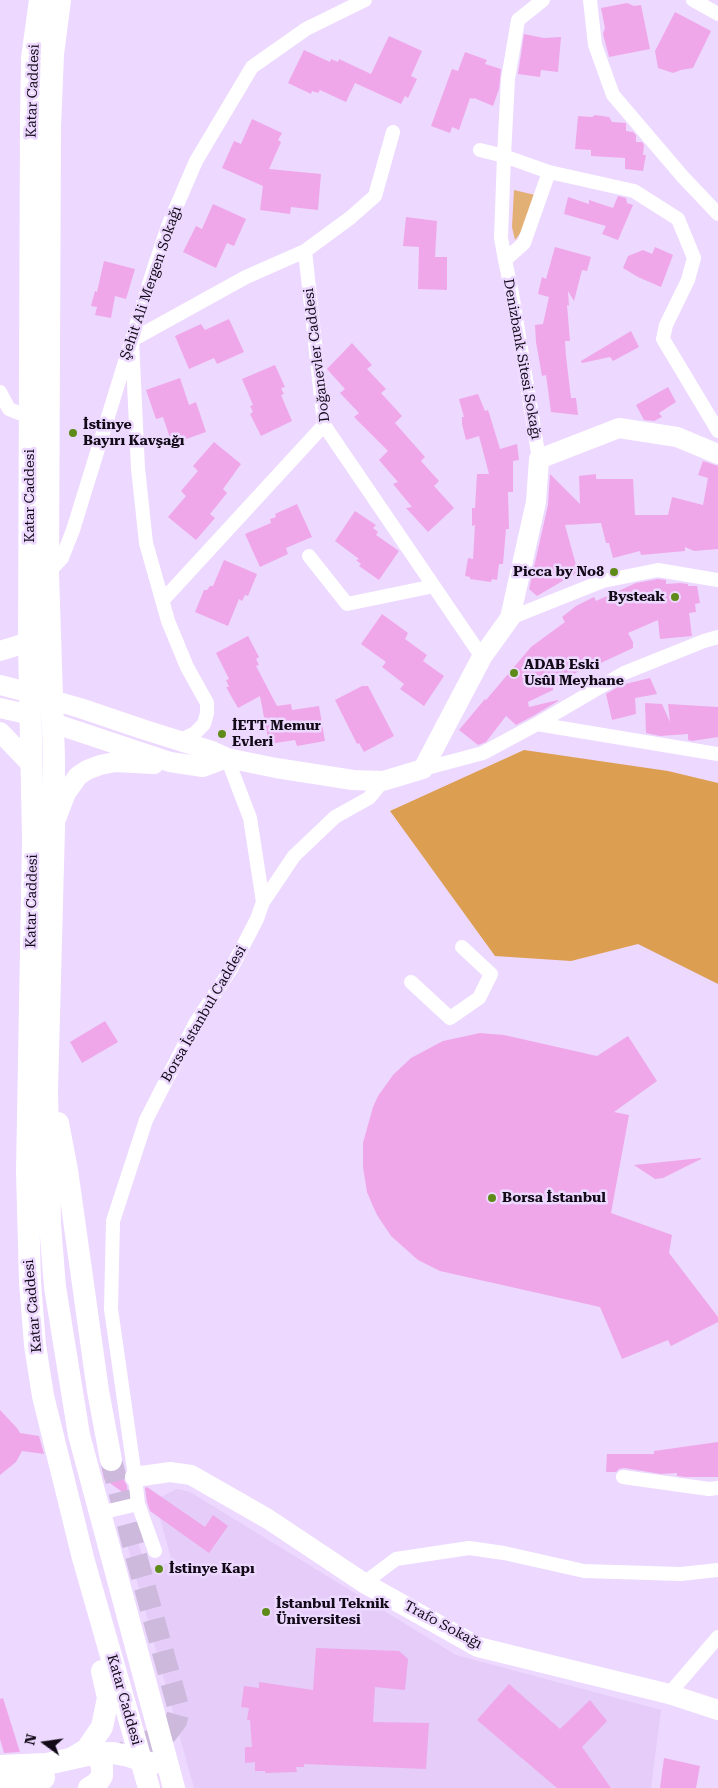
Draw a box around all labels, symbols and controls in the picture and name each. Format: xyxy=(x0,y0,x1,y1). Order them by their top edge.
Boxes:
street label: Katar Caddesi xyxy=(23,44,43,138)
street label: Şehit Ali Mergen Sokağı xyxy=(117,204,185,362)
street label: Denizbank Sitesi Sokağı xyxy=(500,277,544,441)
street label: Doğanevler Caddesi xyxy=(300,287,334,423)
place label: İstinye Bayırı Kavşağı xyxy=(83,417,185,450)
marker: İstinye Bayırı Kavşağı xyxy=(67,427,79,439)
street label: Katar Caddesi xyxy=(22,449,38,543)
place label: Picca by No8 xyxy=(513,564,604,580)
marker: Picca by No8 xyxy=(608,566,620,578)
place label: Bysteak xyxy=(608,589,665,605)
marker: Bysteak xyxy=(669,591,681,603)
place label: ADAB Eski Usûl Meyhane xyxy=(524,657,624,690)
marker: ADAB Eski Usûl Meyhane xyxy=(508,667,520,679)
place label: İETT Memur Evleri xyxy=(232,718,321,750)
marker: İETT Memur Evleri xyxy=(216,728,228,740)
street label: Katar Caddesi xyxy=(23,854,41,948)
street label: Borsa İstanbul Caddesi xyxy=(158,943,250,1085)
place label: Borsa İstanbul xyxy=(502,1190,606,1206)
marker: Borsa İstanbul xyxy=(486,1192,498,1204)
street label: Katar Caddesi xyxy=(21,1259,45,1353)
place label: İstinye Kapı xyxy=(169,1561,255,1577)
marker: İstinye Kapı xyxy=(153,1563,165,1575)
place label: İstanbul Teknik Üniversitesi xyxy=(276,1596,389,1628)
street label: Trafo Sokağı xyxy=(401,1597,485,1653)
marker: İstanbul Teknik Üniversitesi xyxy=(260,1606,272,1618)
street label: Katar Caddesi xyxy=(103,1653,145,1747)
north arrow xyxy=(20,1718,70,1768)
text: N xyxy=(21,1732,40,1747)

